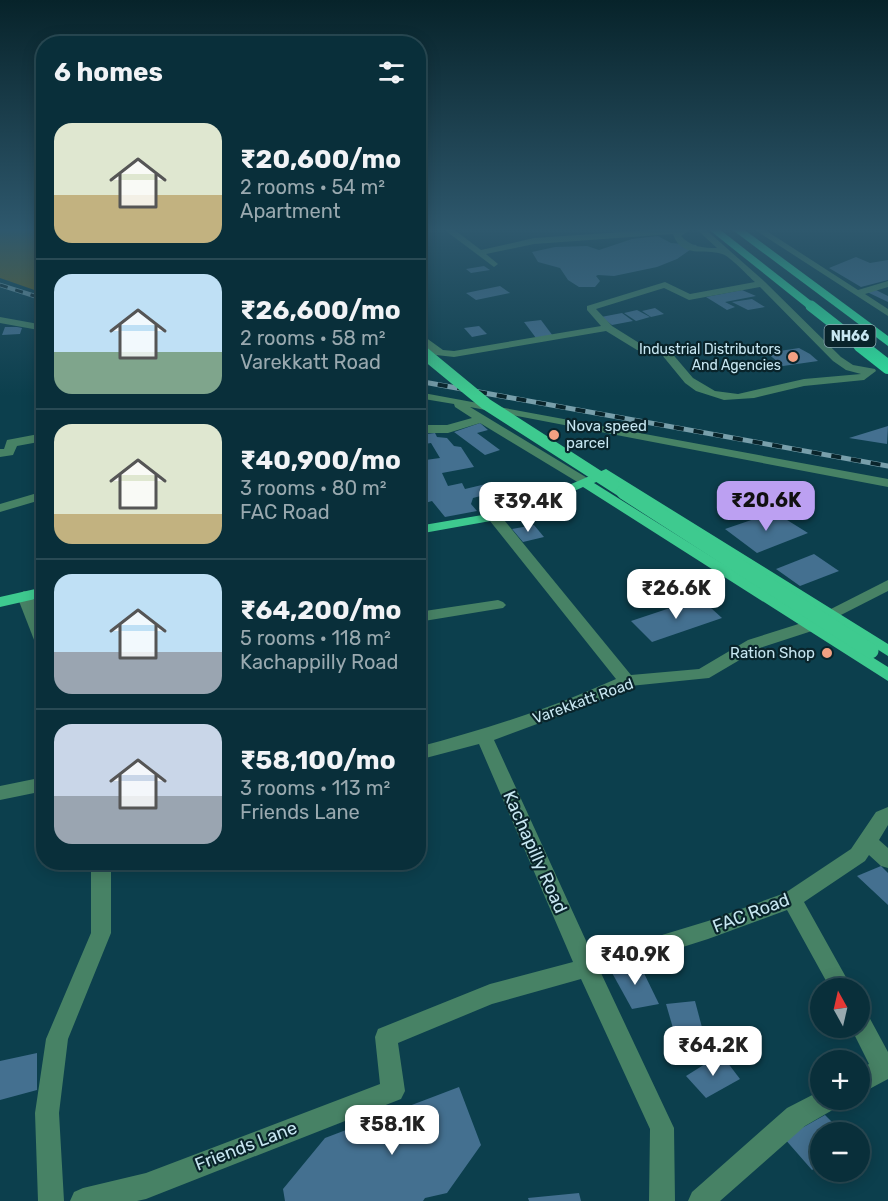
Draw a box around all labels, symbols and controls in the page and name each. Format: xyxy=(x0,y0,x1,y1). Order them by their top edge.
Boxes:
icon: filters xyxy=(375,56,408,89)
text: 6 homes xyxy=(54,57,163,88)
text: ₹20,600/mo xyxy=(240,144,401,175)
icon: home xyxy=(102,147,174,219)
text: 2 rooms · 54 m² xyxy=(240,175,385,199)
text: Apartment xyxy=(240,199,341,223)
text: ₹26,600/mo xyxy=(240,295,401,326)
icon: home xyxy=(102,298,174,370)
road number: NH66 xyxy=(824,325,876,347)
text: 2 rooms · 58 m² xyxy=(240,326,386,350)
place label: Industrial Distributors And Agencies xyxy=(639,341,781,374)
text: Varekkatt Road xyxy=(240,350,381,374)
marker: Industrial Distributors And Agencies xyxy=(786,350,800,364)
place label: Nova speed parcel xyxy=(566,417,647,452)
marker: Nova speed parcel xyxy=(547,428,561,442)
text: ₹40,900/mo xyxy=(240,445,401,476)
icon: home xyxy=(102,448,174,520)
text: 3 rooms · 80 m² xyxy=(240,476,387,500)
pin: ₹20.6K xyxy=(717,481,815,532)
pin: ₹39.4K xyxy=(479,482,577,533)
text: ₹20.6K xyxy=(731,488,801,512)
text: ₹39.4K xyxy=(493,489,563,513)
text: FAC Road xyxy=(240,500,330,524)
pin: ₹26.6K xyxy=(627,569,725,620)
text: ₹26.6K xyxy=(641,576,711,600)
text: ₹64,200/mo xyxy=(240,595,401,626)
icon: home xyxy=(102,598,174,670)
text: 5 rooms · 118 m² xyxy=(240,626,391,650)
place label: Ration Shop xyxy=(730,644,815,662)
marker: Ration Shop xyxy=(820,646,834,660)
text: Kachappilly Road xyxy=(240,650,398,674)
street label: Varekkatt Road xyxy=(530,674,636,728)
text: ₹58,100/mo xyxy=(240,745,396,776)
icon: home xyxy=(102,748,174,820)
text: 3 rooms · 113 m² xyxy=(240,776,390,800)
street label: Kachapilly Road xyxy=(498,787,572,917)
text: Friends Lane xyxy=(240,800,360,824)
street label: FAC Road xyxy=(709,888,793,938)
pin: ₹40.9K xyxy=(586,935,684,986)
text: ₹40.9K xyxy=(600,942,670,966)
north arrow xyxy=(810,978,870,1038)
map controls xyxy=(810,978,870,1182)
pin: ₹64.2K xyxy=(664,1026,762,1077)
text: ₹64.2K xyxy=(678,1033,748,1057)
button: + xyxy=(810,1050,870,1110)
pin: ₹58.1K xyxy=(343,1105,441,1156)
text: ₹58.1K xyxy=(359,1112,425,1136)
street label: Friends Lane xyxy=(192,1116,300,1176)
button: − xyxy=(810,1122,870,1182)

